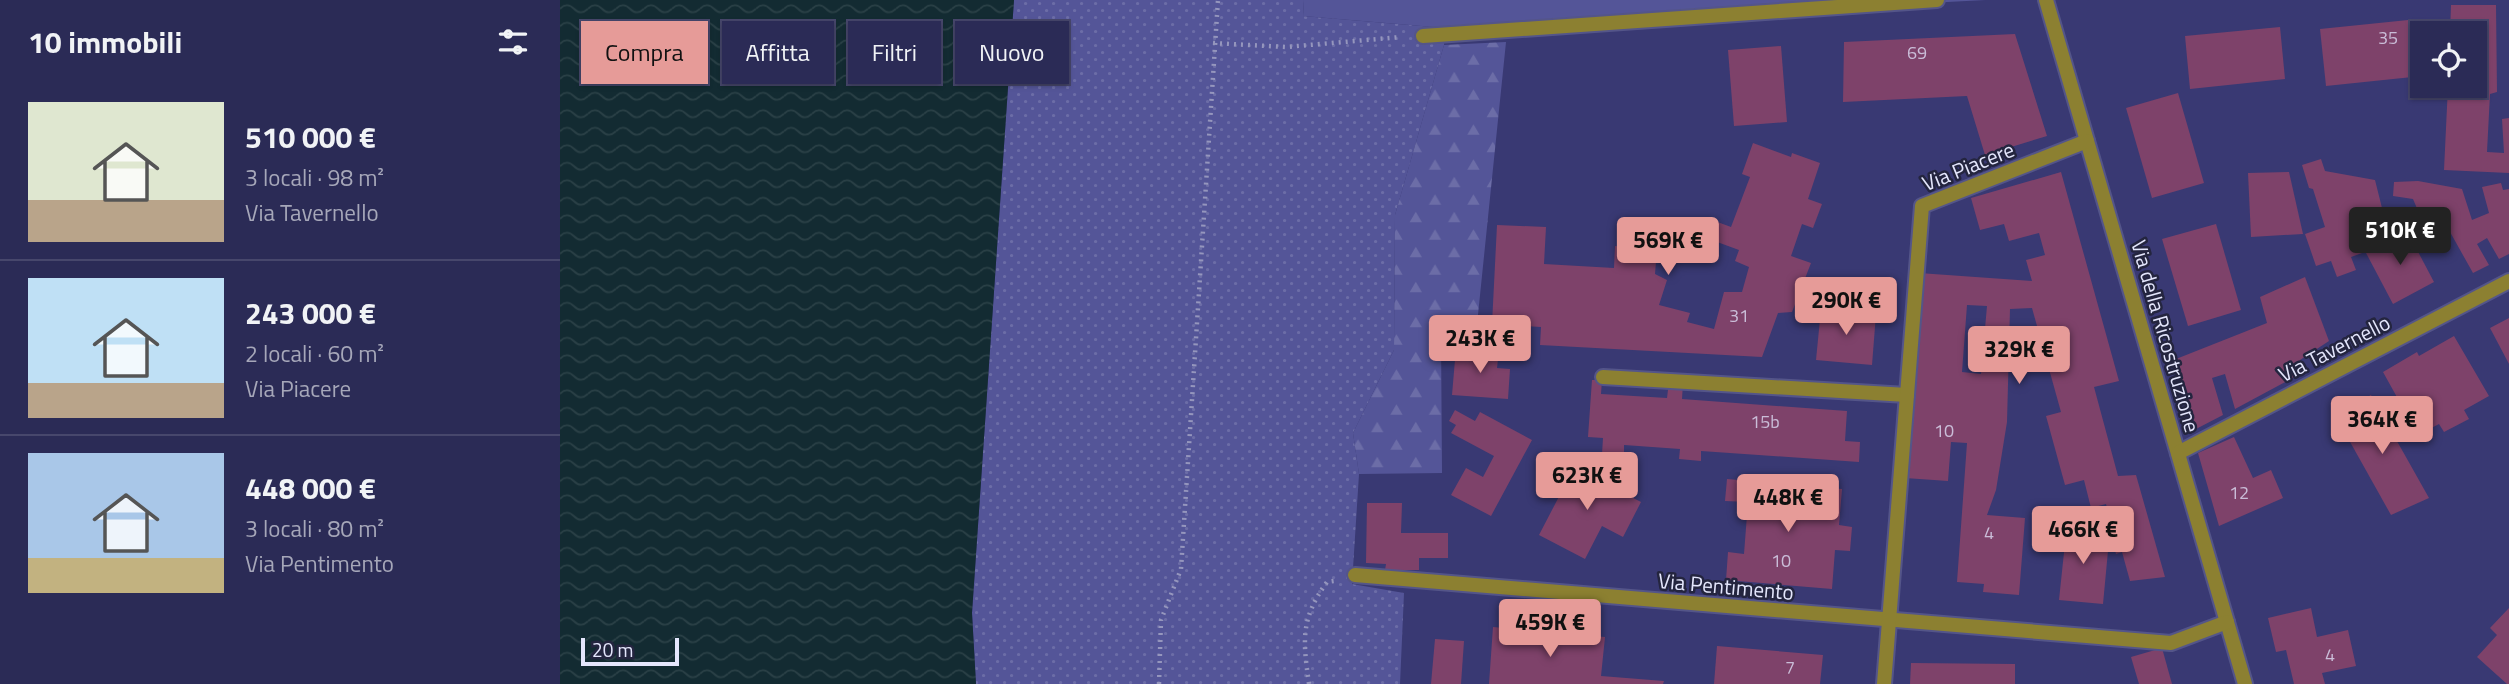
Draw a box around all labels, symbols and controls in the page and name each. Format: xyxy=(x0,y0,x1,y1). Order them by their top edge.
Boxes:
text: 10 immobili xyxy=(28,19,182,65)
chip: Compra xyxy=(581,21,708,84)
chip: Affitta xyxy=(722,21,834,84)
chip: Filtri xyxy=(848,21,941,84)
chip: Nuovo xyxy=(955,21,1069,84)
map controls xyxy=(2410,21,2487,98)
button: locate xyxy=(2410,21,2487,98)
icon: filters xyxy=(494,23,532,61)
house number: 35 xyxy=(2378,24,2398,51)
house number: 69 xyxy=(1907,39,1927,66)
text: 510 000 € xyxy=(245,114,376,160)
icon: home xyxy=(84,130,168,214)
street label: Via Piacere xyxy=(1917,133,2019,199)
text: 3 locali · 98 m² xyxy=(245,160,384,195)
text: Via Tavernello xyxy=(245,195,379,230)
pin: 510K € xyxy=(2343,208,2457,267)
text: 510K € xyxy=(2365,212,2435,247)
pin: 569K € xyxy=(1611,218,1725,277)
text: 569K € xyxy=(1633,222,1703,257)
street label: Via della Ricostruzione xyxy=(2123,236,2209,436)
pin: 290K € xyxy=(1789,278,1903,337)
text: 290K € xyxy=(1811,282,1881,317)
text: 243 000 € xyxy=(245,290,376,336)
house number: 31 xyxy=(1729,302,1749,329)
icon: home xyxy=(84,306,168,390)
street label: Via Tavernello xyxy=(2272,306,2396,390)
pin: 243K € xyxy=(1423,316,1537,375)
text: 243K € xyxy=(1445,320,1515,355)
pin: 329K € xyxy=(1962,326,2076,386)
text: 329K € xyxy=(1984,331,2054,366)
text: 2 locali · 60 m² xyxy=(245,336,384,371)
text: Via Piacere xyxy=(245,371,351,406)
pin: 364K € xyxy=(2325,396,2439,456)
text: 364K € xyxy=(2347,401,2417,436)
house number: 15b xyxy=(1750,408,1780,435)
house number: 10 xyxy=(1934,417,1954,444)
pin: 623K € xyxy=(1530,452,1644,512)
text: 623K € xyxy=(1552,457,1622,492)
text: 448 000 € xyxy=(245,465,376,511)
pin: 448K € xyxy=(1731,475,1845,534)
text: 448K € xyxy=(1753,479,1823,514)
house number: 12 xyxy=(2229,479,2249,506)
icon: home xyxy=(84,481,168,565)
pin: 466K € xyxy=(2026,506,2140,566)
text: 3 locali · 80 m² xyxy=(245,511,384,546)
text: 466K € xyxy=(2048,511,2118,546)
house number: 4 xyxy=(1984,519,1994,546)
text: Via Pentimento xyxy=(245,546,394,581)
house number: 10 xyxy=(1771,547,1791,574)
street label: Via Pentimento xyxy=(1657,564,1795,608)
pin: 459K € xyxy=(1493,600,1607,659)
text: 459K € xyxy=(1515,604,1585,639)
scale bar xyxy=(581,635,679,667)
text: 20 m xyxy=(592,635,633,664)
house number: 4 xyxy=(2325,641,2335,668)
house number: 7 xyxy=(1785,654,1795,681)

